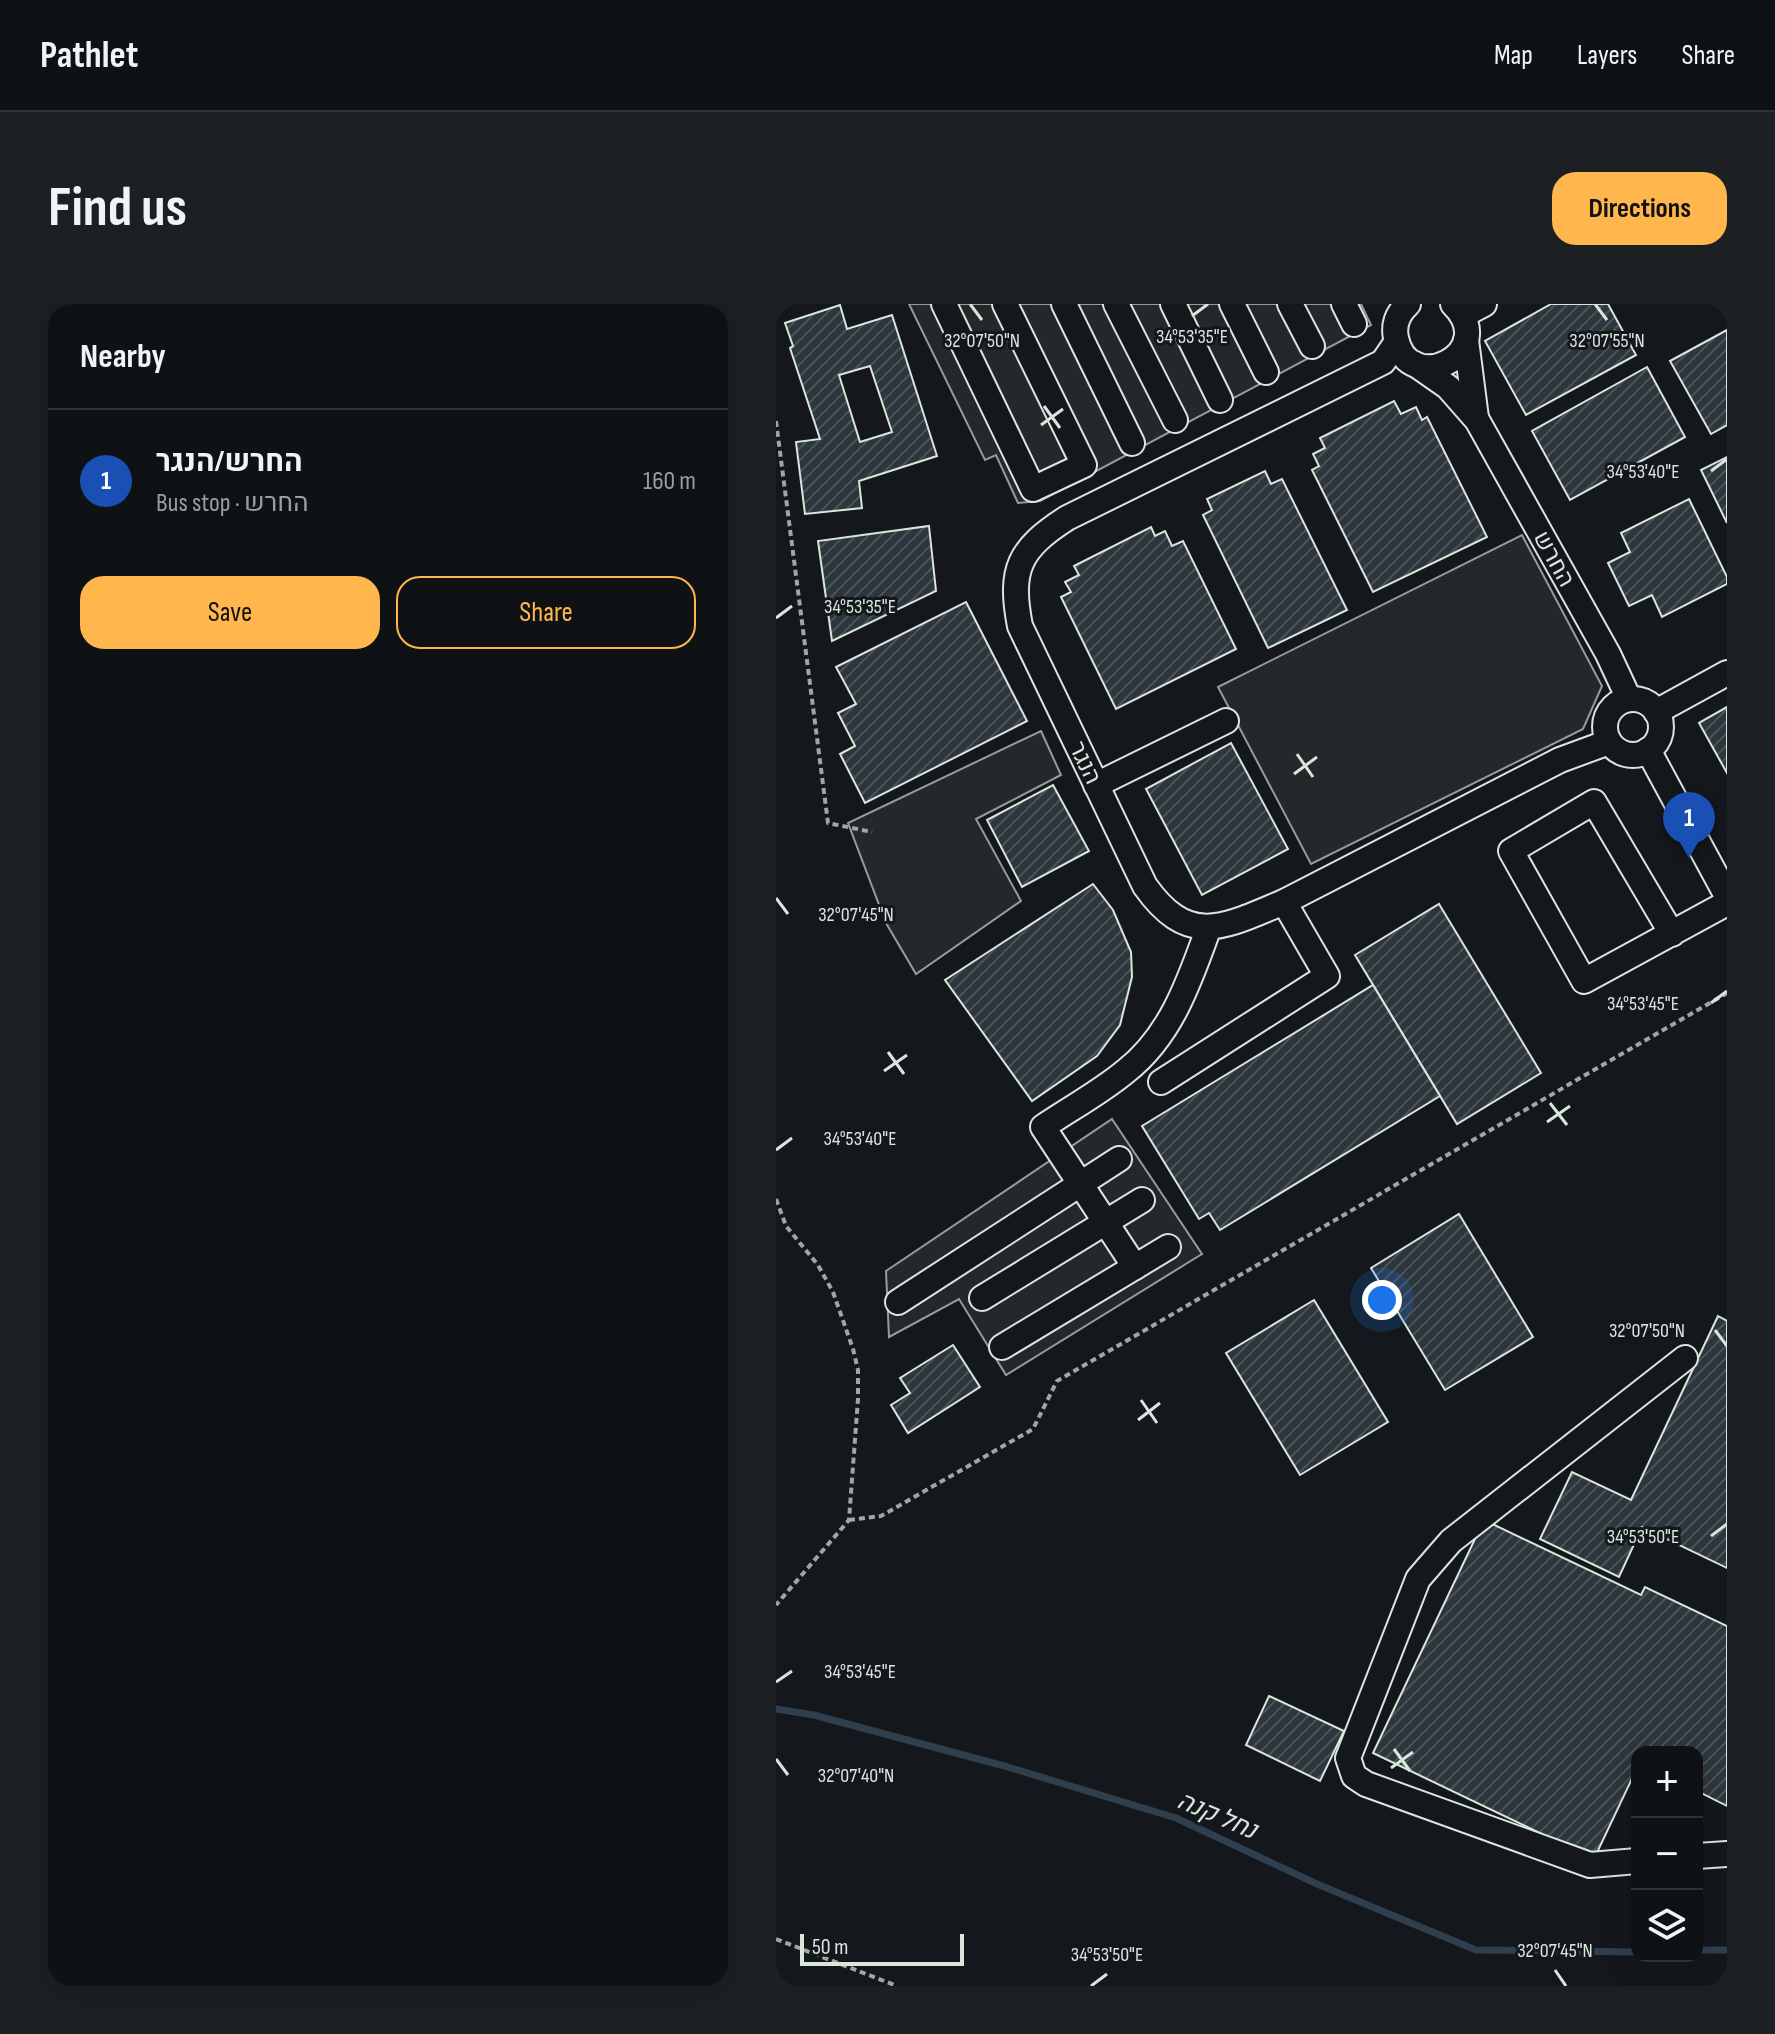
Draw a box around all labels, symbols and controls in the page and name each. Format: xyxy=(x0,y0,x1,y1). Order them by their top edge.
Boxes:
text: Pathlet xyxy=(40,33,138,78)
text: Map xyxy=(1494,39,1533,72)
text: Layers xyxy=(1577,39,1637,72)
text: Share xyxy=(1681,39,1735,72)
button: Directions xyxy=(1552,172,1727,245)
text: Find us xyxy=(48,175,187,242)
text: 34°53'35"E xyxy=(1156,325,1228,349)
text: 32°07'50"N xyxy=(944,329,1020,353)
text: 32°07'55"N xyxy=(1569,329,1645,353)
text: Nearby xyxy=(80,336,166,377)
text: החרש/הנגר xyxy=(156,444,303,480)
text: 34°53'40"E xyxy=(1607,460,1679,484)
text: 1 xyxy=(101,466,111,497)
text: 160 m xyxy=(643,466,696,497)
text: Bus stop · החרש xyxy=(156,488,308,519)
street label: החרש xyxy=(1527,526,1581,592)
button: Save xyxy=(80,576,380,649)
button: Share xyxy=(396,576,696,649)
text: 34°53'35"E xyxy=(824,595,896,619)
street label: הנגר xyxy=(1062,737,1108,789)
pin: 1 xyxy=(1663,792,1715,858)
text: 32°07'45"N xyxy=(818,903,894,927)
text: 34°53'45"E xyxy=(1607,992,1679,1016)
text: 34°53'40"E xyxy=(824,1127,896,1151)
your location xyxy=(1362,1280,1402,1320)
text: 32°07'50"N xyxy=(1609,1319,1685,1343)
text: 34°53'50"E xyxy=(1607,1525,1679,1549)
text: 34°53'45"E xyxy=(824,1660,896,1684)
map controls xyxy=(1631,1746,1703,1962)
button: + xyxy=(1631,1746,1703,1818)
text: 32°07'40"N xyxy=(818,1764,894,1788)
water label: נחל קנה xyxy=(1172,1785,1263,1847)
button: − xyxy=(1631,1818,1703,1890)
button: layers xyxy=(1631,1890,1703,1962)
scale bar xyxy=(800,1930,964,1966)
text: 50 m xyxy=(812,1934,848,1961)
text: 32°07'45"N xyxy=(1517,1939,1593,1963)
text: 34°53'50"E xyxy=(1071,1943,1143,1967)

